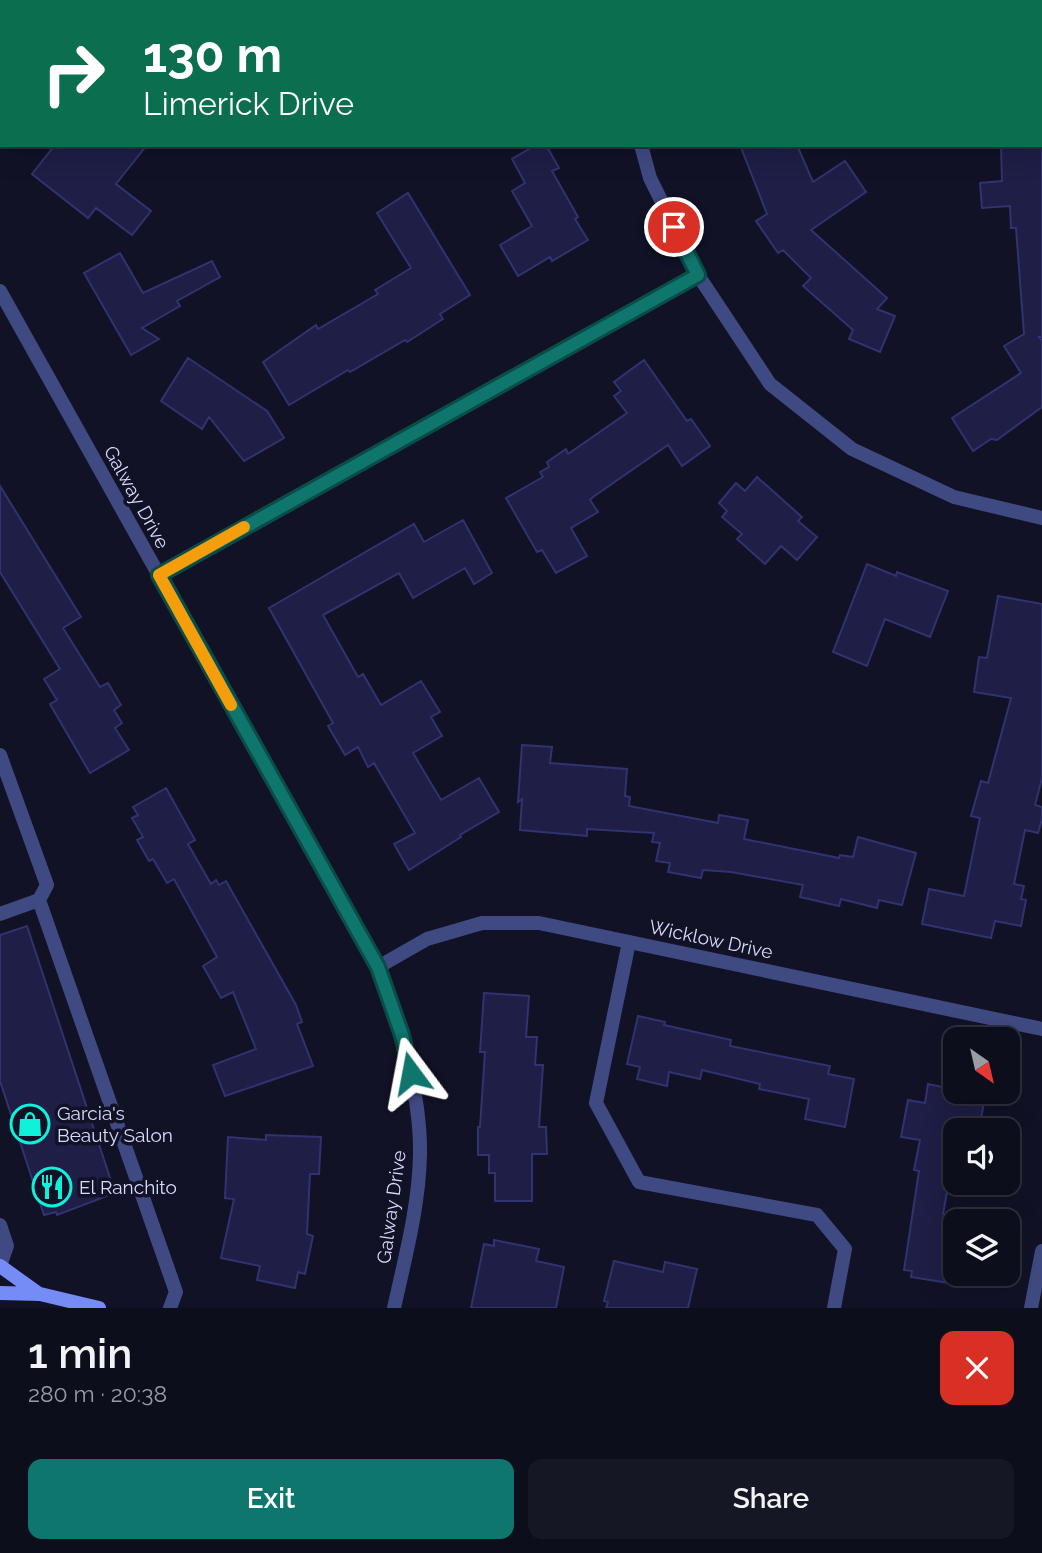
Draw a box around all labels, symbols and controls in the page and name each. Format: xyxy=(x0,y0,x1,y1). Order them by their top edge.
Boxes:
text: 130 m xyxy=(143,26,282,83)
icon: right xyxy=(28,28,119,119)
text: Limerick Drive xyxy=(143,85,354,122)
pin xyxy=(644,197,704,257)
icon: arrive xyxy=(655,208,693,246)
street label: Galway Drive xyxy=(100,442,174,552)
street label: Wicklow Drive xyxy=(647,915,775,963)
north arrow xyxy=(943,1027,1020,1104)
map controls xyxy=(943,1027,1020,1286)
position arrow xyxy=(374,1036,448,1110)
place label: Garcia's Beauty Salon xyxy=(57,1102,173,1146)
shop icon: Garcia's Beauty Salon xyxy=(9,1103,51,1145)
button: sound xyxy=(943,1118,1020,1195)
street label: Galway Drive xyxy=(372,1149,410,1265)
restaurant icon: El Ranchito xyxy=(31,1166,73,1208)
place label: El Ranchito xyxy=(79,1176,177,1198)
button: layers xyxy=(943,1209,1020,1286)
text: 1 min xyxy=(28,1329,132,1378)
button: close xyxy=(940,1331,1014,1405)
text: 280 m · 20:38 xyxy=(28,1380,167,1407)
button: Exit xyxy=(28,1459,514,1539)
button: Share xyxy=(528,1459,1014,1539)

